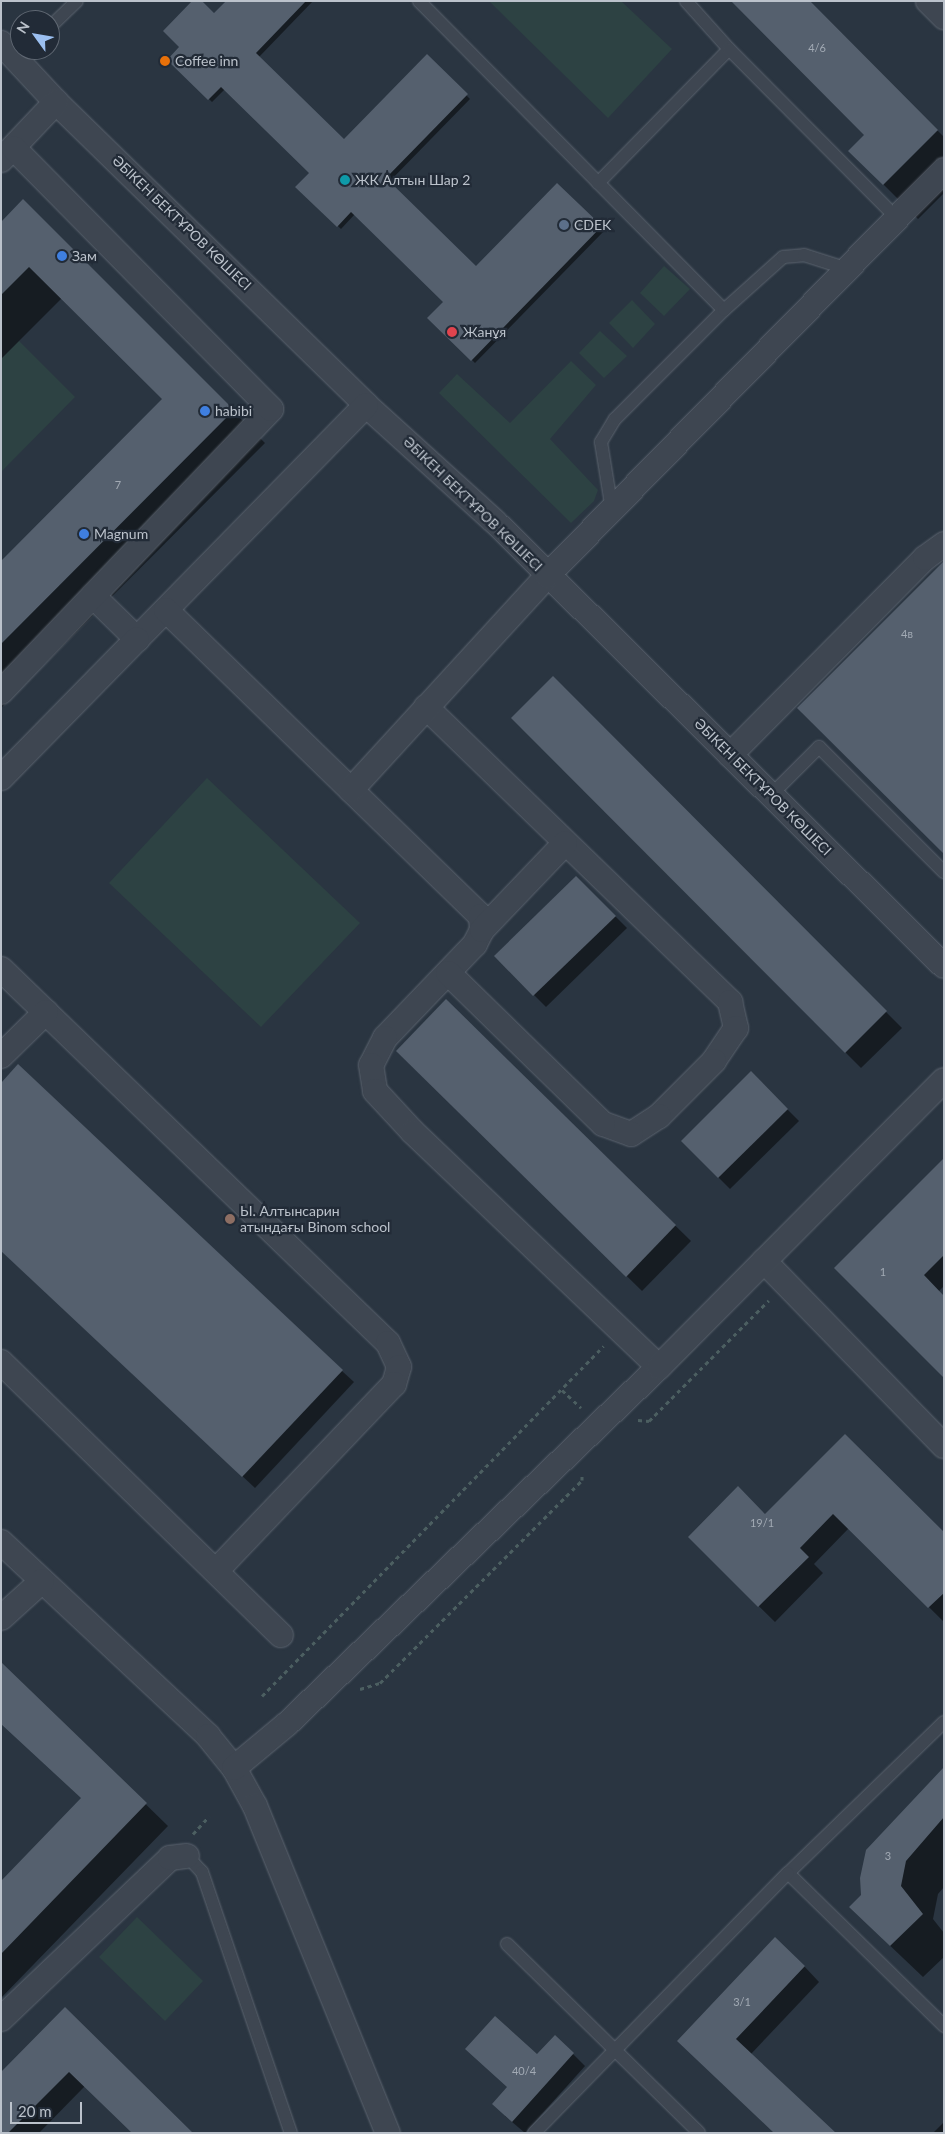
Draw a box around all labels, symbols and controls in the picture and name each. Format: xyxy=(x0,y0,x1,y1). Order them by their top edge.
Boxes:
north arrow xyxy=(10,10,60,60)
text: N xyxy=(13,18,33,36)
house number: 4/6 xyxy=(808,41,826,55)
place label: Coffee inn xyxy=(175,53,238,69)
marker: Coffee inn xyxy=(159,55,171,67)
street label: ӘБІКЕН БЕКТҰРОВ КӨШЕСІ xyxy=(109,152,255,294)
place label: ЖК Алтын Шар 2 xyxy=(355,172,470,188)
marker: ЖК Алтын Шар 2 xyxy=(339,174,351,186)
place label: CDEK xyxy=(574,217,611,233)
marker: CDEK xyxy=(558,219,570,231)
place label: Зам xyxy=(72,248,97,264)
marker: Зам xyxy=(56,250,68,262)
place label: Жанұя xyxy=(463,324,506,340)
marker: Жанұя xyxy=(445,325,459,339)
place label: habibi xyxy=(215,403,252,419)
marker: habibi xyxy=(199,405,211,417)
street label: ӘБІКЕН БЕКТҰРОВ КӨШЕСІ xyxy=(400,433,546,575)
house number: 7 xyxy=(115,478,121,492)
place label: Magnum xyxy=(94,526,148,542)
marker: Magnum xyxy=(78,528,90,540)
house number: 4в xyxy=(901,627,913,641)
street label: ӘБІКЕН БЕКТҰРОВ КӨШЕСІ xyxy=(691,715,835,859)
place label: Ы. Алтынсарин атындағы Binom school xyxy=(240,1203,390,1236)
marker: Ы. Алтынсарин атындағы Binom school xyxy=(224,1213,236,1225)
house number: 1 xyxy=(880,1265,886,1279)
house number: 19/1 xyxy=(750,1516,774,1530)
house number: 3 xyxy=(885,1849,891,1863)
house number: 3/1 xyxy=(733,1995,751,2009)
house number: 40/4 xyxy=(512,2064,536,2078)
scale bar xyxy=(12,2092,85,2124)
text: 20 m xyxy=(18,2102,52,2120)

